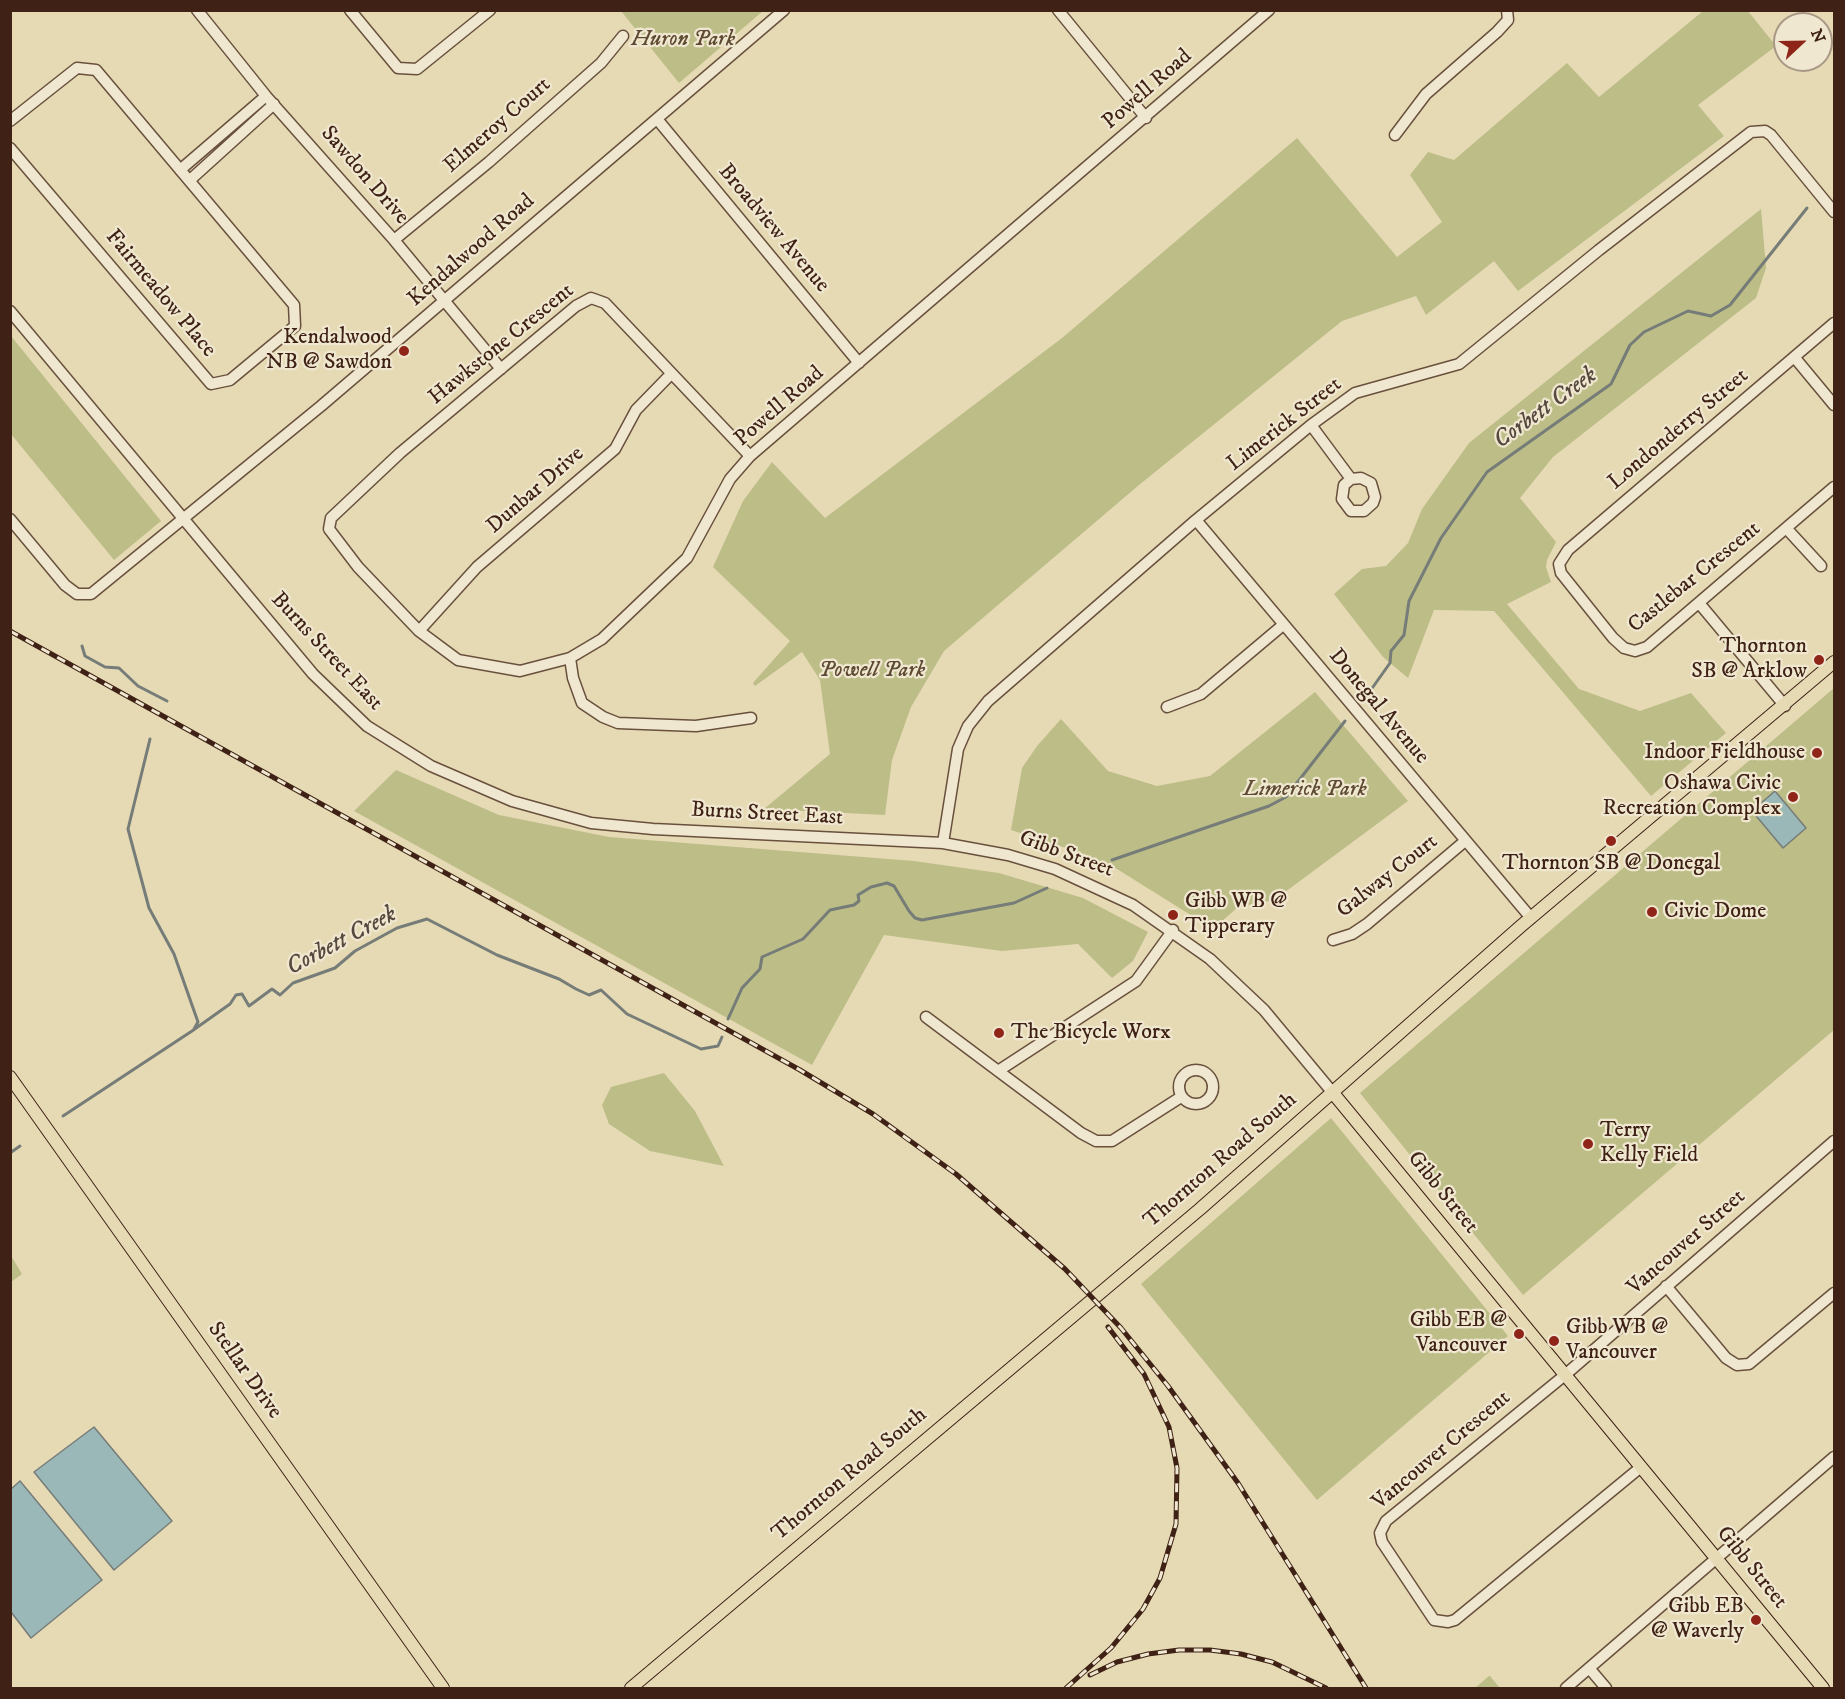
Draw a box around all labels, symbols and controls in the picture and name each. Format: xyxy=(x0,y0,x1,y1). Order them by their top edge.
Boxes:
north arrow xyxy=(1773,12,1833,72)
text: N xyxy=(1806,26,1830,46)
park label: Huron Park xyxy=(631,27,735,53)
street label: Powell Road xyxy=(1098,44,1198,136)
street label: Elmeroy Court xyxy=(439,72,557,180)
street label: Sawdon Drive xyxy=(314,121,414,231)
street label: Broadview Avenue xyxy=(712,159,834,299)
street label: Kendalwood Road xyxy=(403,189,541,313)
street label: Fairmeadow Place xyxy=(99,225,221,363)
street label: Hawkstone Crescent xyxy=(424,278,580,412)
place label: Kendalwood NB @ Sawdon xyxy=(266,325,392,376)
marker: Kendalwood NB @ Sawdon xyxy=(397,344,411,358)
street label: Powell Road xyxy=(730,361,830,453)
water label: Corbett Creek xyxy=(1489,362,1603,456)
street label: Londonderry Street xyxy=(1604,364,1754,496)
street label: Limerick Street xyxy=(1222,372,1348,478)
street label: Dunbar Drive xyxy=(482,442,590,540)
street label: Castlebar Crescent xyxy=(1623,517,1767,639)
street label: Burns Street East xyxy=(264,587,388,717)
place label: Thornton SB @ Arklow xyxy=(1691,634,1807,686)
street label: Donegal Avenue xyxy=(1322,644,1434,770)
marker: Thornton SB @ Arklow xyxy=(1812,653,1826,667)
park label: Powell Park xyxy=(819,658,925,684)
place label: Indoor Fieldhouse xyxy=(1644,740,1805,766)
marker: Indoor Fieldhouse xyxy=(1810,746,1824,760)
place label: Oshawa Civic Recreation Complex xyxy=(1602,771,1781,822)
park label: Limerick Park xyxy=(1243,777,1367,803)
marker: Oshawa Civic Recreation Complex xyxy=(1786,790,1800,804)
street label: Burns Street East xyxy=(690,798,844,832)
street label: Gibb Street xyxy=(1015,826,1117,884)
street label: Galway Court xyxy=(1332,829,1444,925)
marker: Thornton SB @ Donegal xyxy=(1604,834,1618,848)
place label: Thornton SB @ Donegal xyxy=(1502,851,1720,877)
place label: Gibb WB @ Tipperary xyxy=(1185,889,1287,940)
place label: Civic Dome xyxy=(1664,899,1766,925)
water label: Corbett Creek xyxy=(282,901,402,983)
marker: Civic Dome xyxy=(1645,905,1659,919)
marker: Gibb WB @ Tipperary xyxy=(1166,908,1180,922)
place label: The Bicycle Worx xyxy=(1011,1020,1171,1046)
marker: The Bicycle Worx xyxy=(992,1026,1006,1040)
street label: Thornton Road South xyxy=(1139,1087,1303,1235)
place label: Terry Kelly Field xyxy=(1600,1118,1698,1170)
marker: Terry Kelly Field xyxy=(1581,1137,1595,1151)
street label: Gibb Street xyxy=(1401,1146,1483,1240)
street label: Vancouver Street xyxy=(1623,1185,1751,1301)
place label: Gibb EB @ Vancouver xyxy=(1410,1308,1507,1360)
place label: Gibb WB @ Vancouver xyxy=(1566,1315,1668,1366)
street label: Stellar Drive xyxy=(201,1317,287,1425)
marker: Gibb EB @ Vancouver xyxy=(1512,1327,1526,1341)
marker: Gibb WB @ Vancouver xyxy=(1547,1334,1561,1348)
street label: Vancouver Crescent xyxy=(1368,1386,1516,1516)
street label: Thornton Road South xyxy=(767,1403,933,1547)
street label: Gibb Street xyxy=(1710,1521,1792,1615)
place label: Gibb EB @ Waverly xyxy=(1651,1594,1744,1646)
marker: Gibb EB @ Waverly xyxy=(1749,1613,1763,1627)

